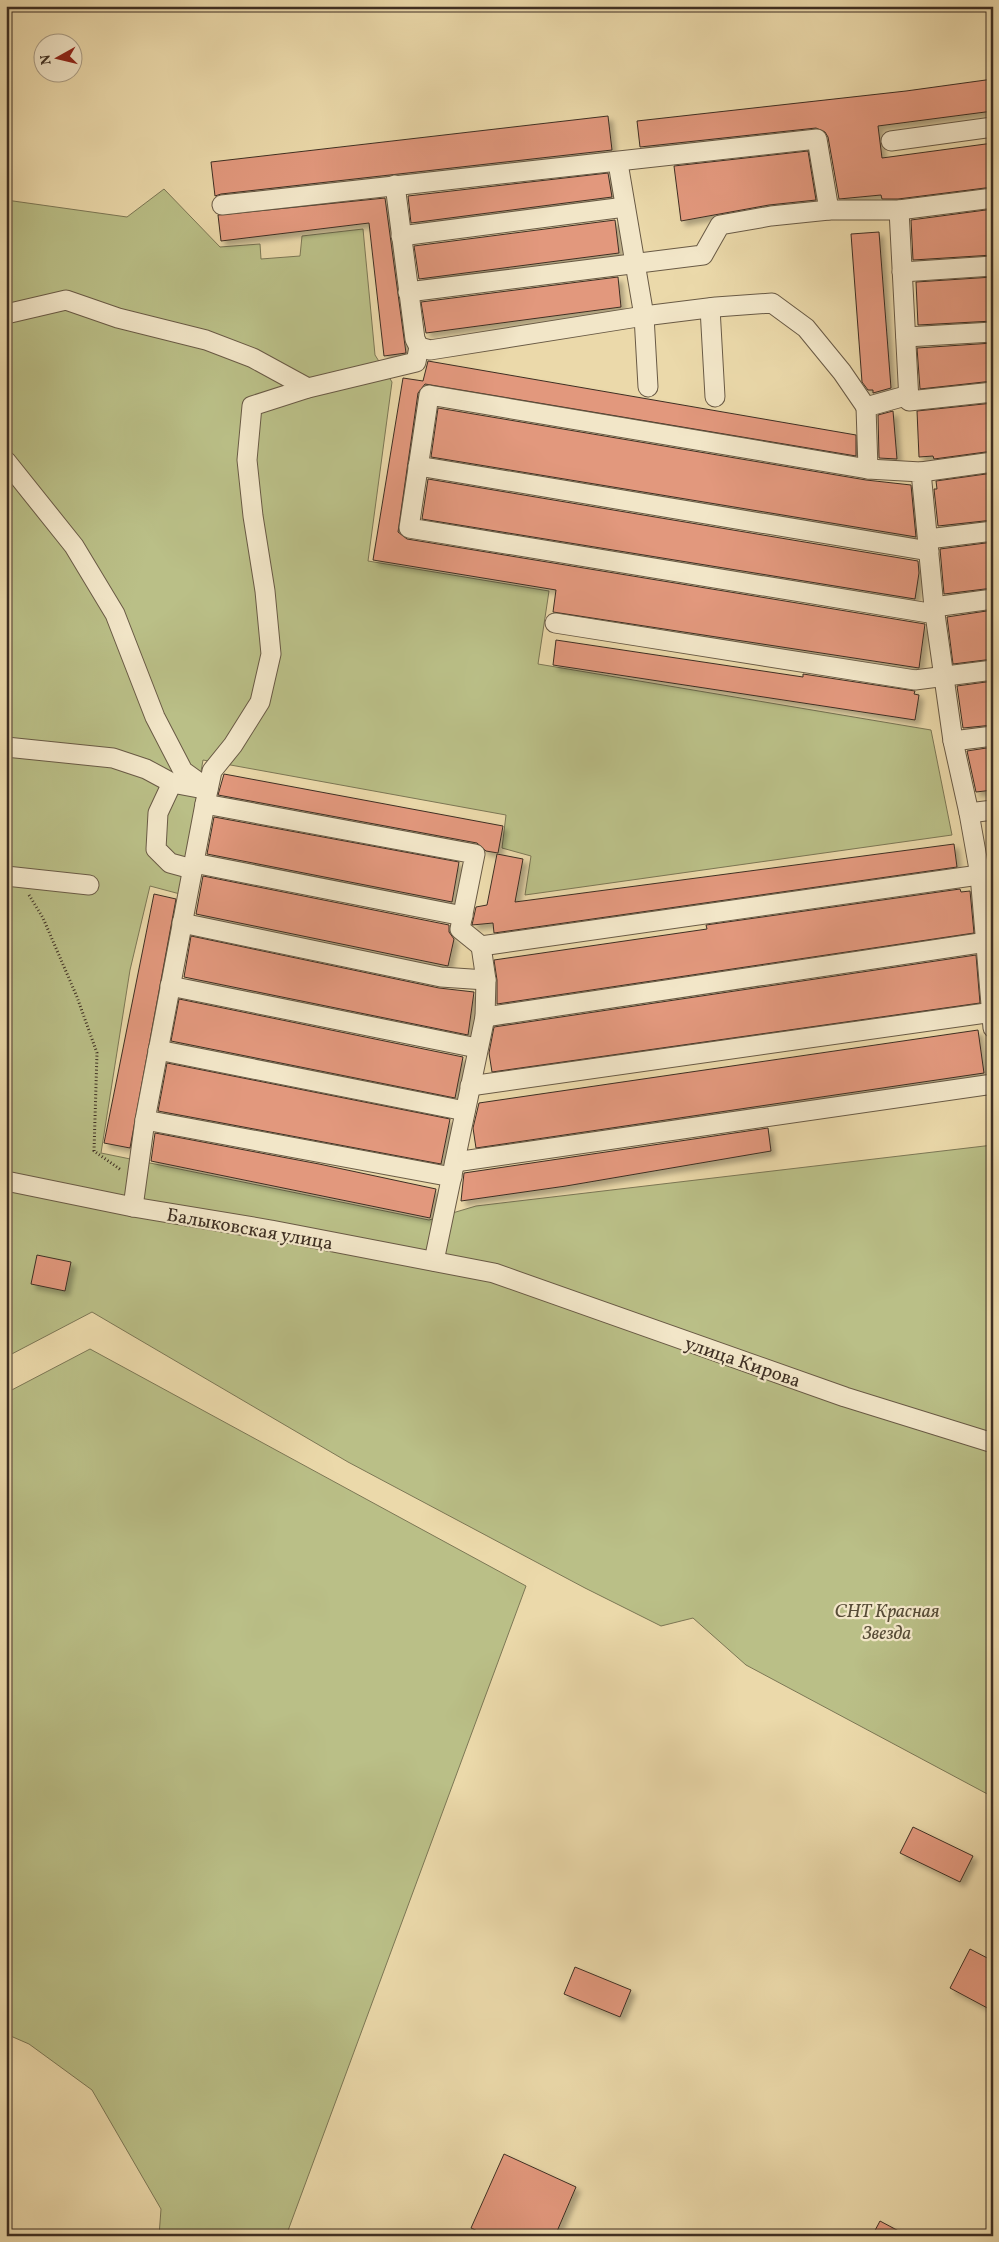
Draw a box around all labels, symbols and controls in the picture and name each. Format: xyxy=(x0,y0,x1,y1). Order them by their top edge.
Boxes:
north arrow xyxy=(32,32,82,82)
text: N xyxy=(36,53,57,66)
street label: Балыковская улица xyxy=(164,1203,335,1257)
street label: улица Кирова xyxy=(681,1331,804,1395)
park label: СНТ Красная Звезда xyxy=(834,1599,940,1647)

